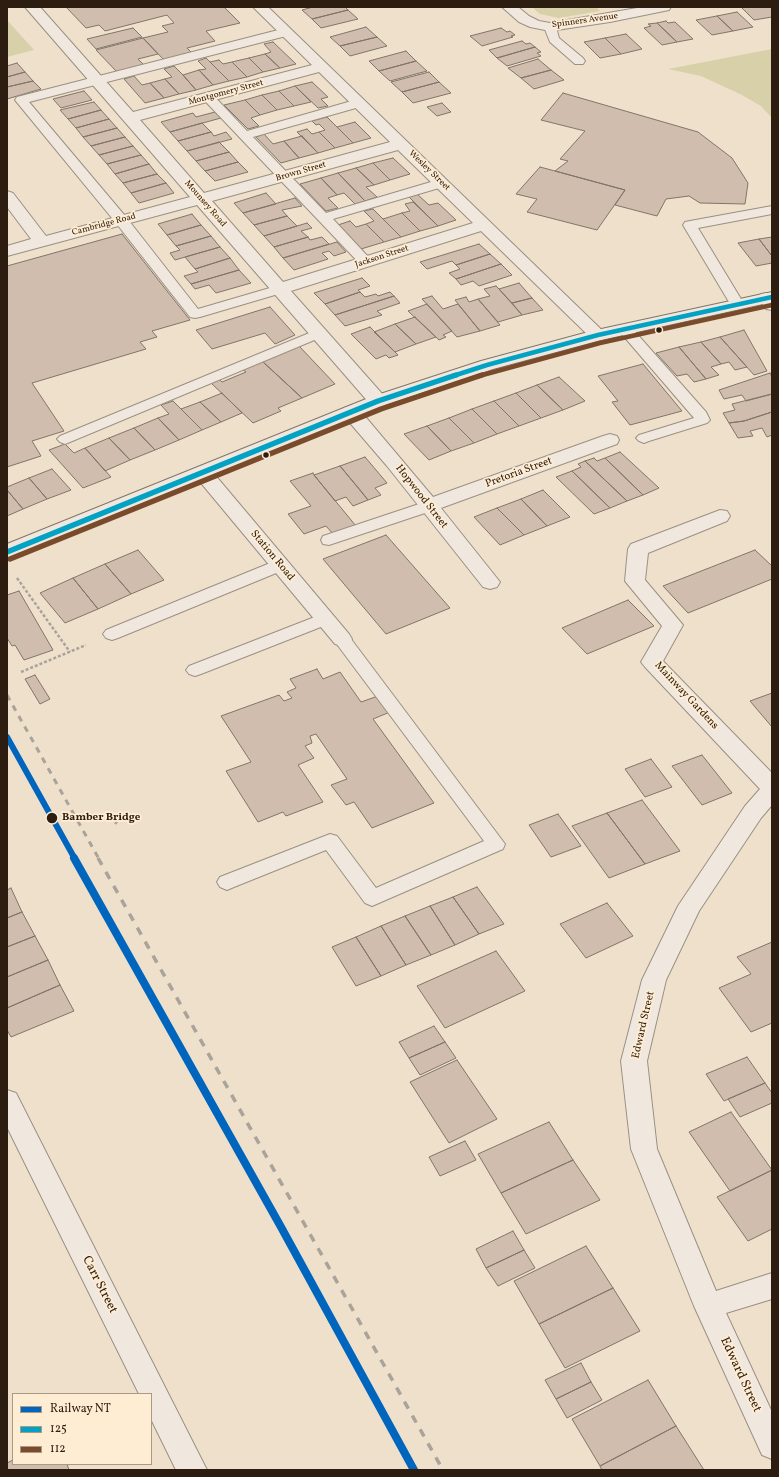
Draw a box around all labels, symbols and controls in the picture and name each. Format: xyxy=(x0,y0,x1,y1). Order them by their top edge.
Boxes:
street label: Spinners Avenue xyxy=(551,11,619,31)
street label: Montgomery Street xyxy=(187,78,265,108)
street label: Wesley Street xyxy=(406,149,452,193)
street label: Brown Street xyxy=(275,160,327,184)
street label: Mounsey Road xyxy=(182,178,228,230)
street label: Cambridge Road xyxy=(71,211,137,239)
street label: Jackson Street xyxy=(354,243,410,271)
unlabelled marker xyxy=(654,325,664,335)
unlabelled marker xyxy=(261,450,271,460)
street label: Pretoria Street xyxy=(484,455,554,491)
street label: Hopwood Street xyxy=(392,462,450,532)
street label: Station Road xyxy=(247,528,297,584)
street label: Mainway Gardens xyxy=(651,659,721,733)
marker: Bamber Bridge xyxy=(45,811,59,825)
place label: Bamber Bridge xyxy=(62,811,140,825)
street label: Edward Street xyxy=(630,990,658,1060)
street label: Carr Street xyxy=(78,1254,120,1316)
street label: Edward Street xyxy=(716,1335,764,1415)
legend xyxy=(12,1393,152,1465)
text: Railway NT xyxy=(50,1401,111,1417)
text: 125 xyxy=(50,1421,67,1437)
text: 112 xyxy=(50,1441,66,1457)

